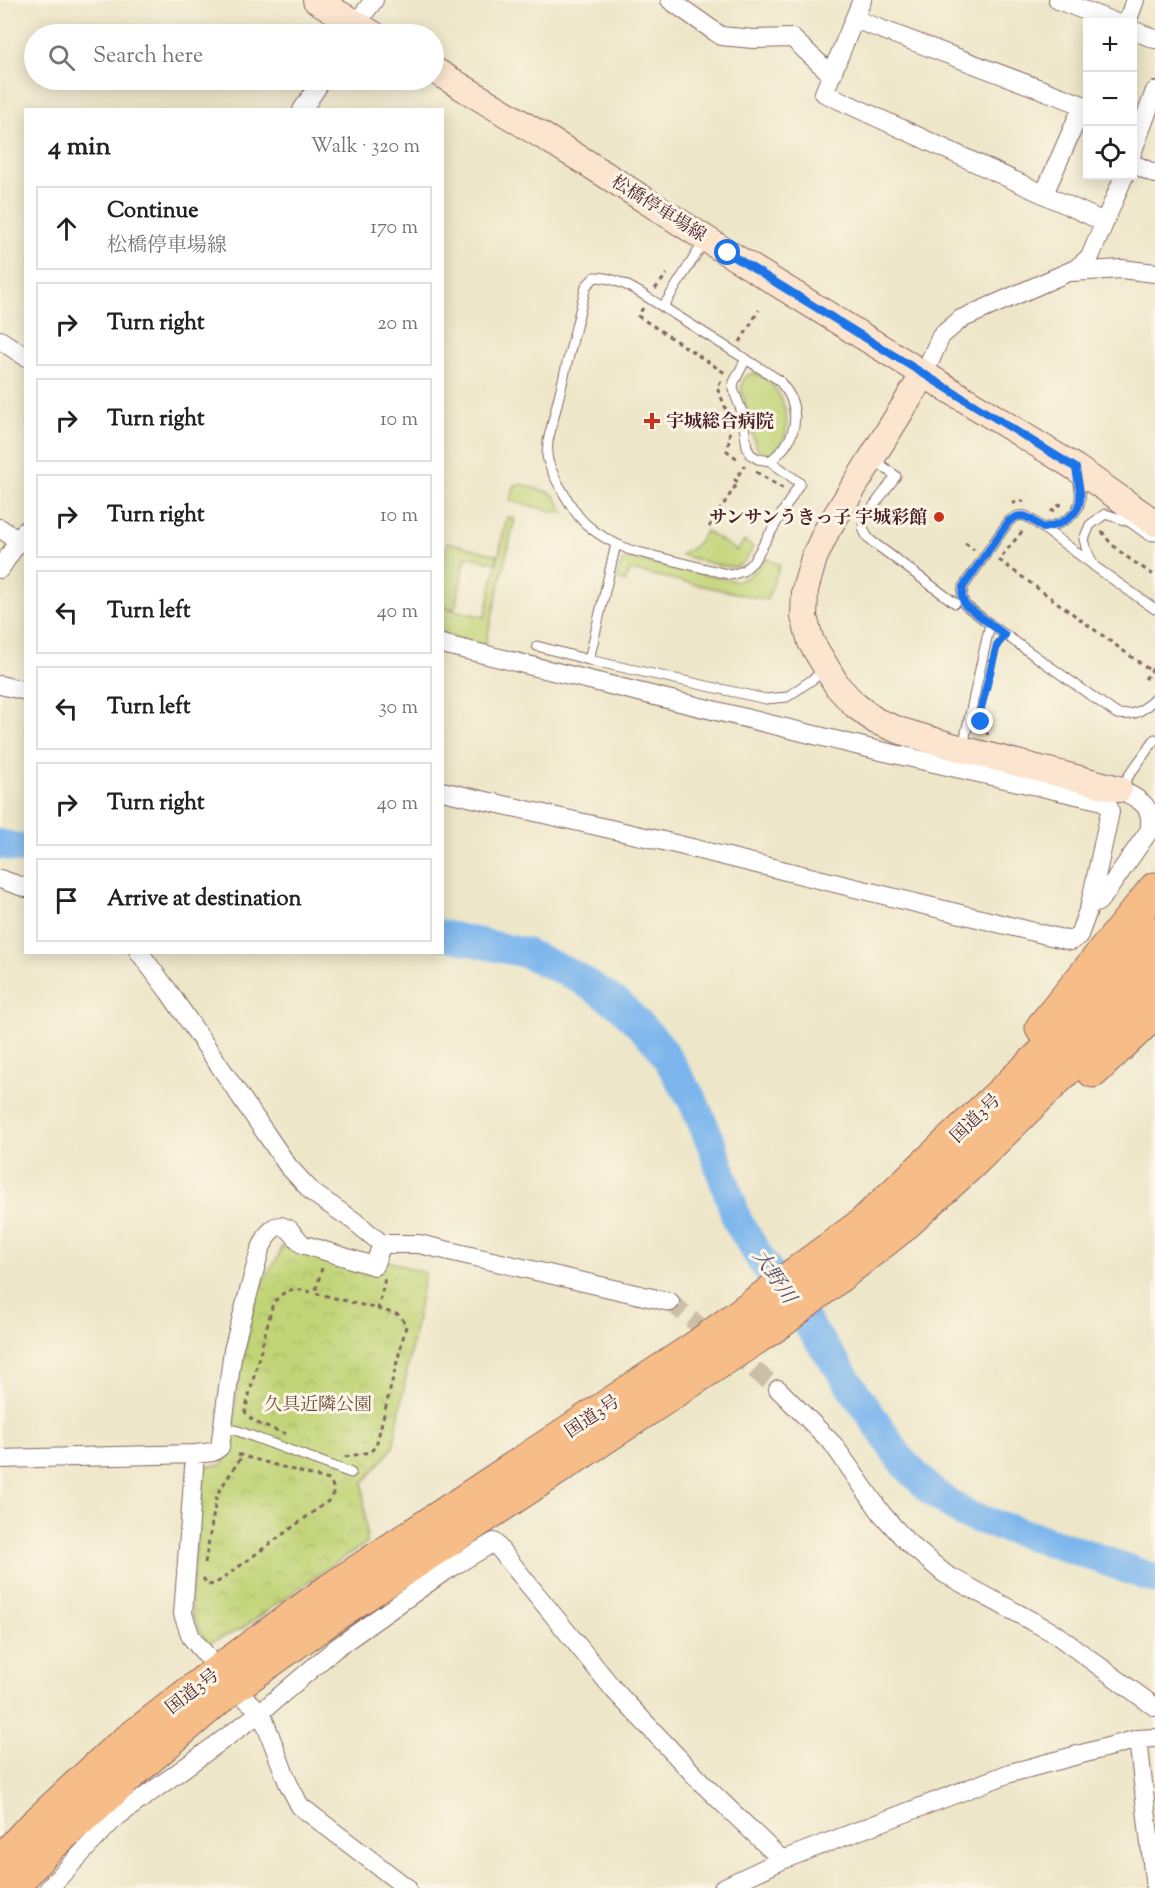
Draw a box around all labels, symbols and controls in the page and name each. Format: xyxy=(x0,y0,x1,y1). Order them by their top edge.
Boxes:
map controls xyxy=(1083,18,1137,180)
button: + xyxy=(1083,18,1137,72)
search box xyxy=(24,24,444,90)
icon: search xyxy=(45,41,78,74)
text: Search here xyxy=(93,41,203,73)
button: − xyxy=(1083,72,1137,126)
button: locate xyxy=(1083,126,1137,180)
text: 4 min xyxy=(48,129,111,166)
text: Walk · 320 m xyxy=(311,133,420,162)
street label: 松橋停車場線 xyxy=(605,170,711,249)
text: Continue xyxy=(107,196,198,228)
icon: ahead xyxy=(50,212,83,245)
text: 170 m xyxy=(370,214,418,243)
text: 松橋停車場線 xyxy=(107,232,227,261)
route start xyxy=(714,239,740,265)
icon: right xyxy=(50,308,83,341)
text: Turn right xyxy=(107,308,204,340)
text: 20 m xyxy=(377,310,418,339)
icon: right xyxy=(50,404,83,437)
text: Turn right xyxy=(107,404,204,436)
text: 10 m xyxy=(380,406,418,435)
place label: 宇城総合病院 xyxy=(666,410,774,436)
marker: 宇城総合病院 xyxy=(643,412,661,430)
icon: right xyxy=(50,500,83,533)
text: Turn right xyxy=(107,500,204,532)
text: 10 m xyxy=(380,502,418,531)
place label: サンサンうきっ子 宇城彩館 xyxy=(709,506,927,532)
marker: サンサンうきっ子 宇城彩館 xyxy=(932,510,946,524)
icon: left xyxy=(50,596,83,629)
text: Turn left xyxy=(107,596,190,628)
text: 40 m xyxy=(377,598,418,627)
icon: left xyxy=(50,692,83,725)
text: Turn left xyxy=(107,692,190,724)
text: 30 m xyxy=(379,694,418,723)
route end xyxy=(967,708,993,734)
icon: right xyxy=(50,788,83,821)
text: Turn right xyxy=(107,788,204,820)
text: 40 m xyxy=(377,790,418,819)
icon: arrive xyxy=(50,884,83,917)
text: Arrive at destination xyxy=(107,884,302,916)
street label: 国道3号 xyxy=(945,1089,1007,1150)
water label: 大野川 xyxy=(744,1244,803,1312)
street label: 国道3号 xyxy=(560,1390,626,1446)
park label: 久具近隣公園 xyxy=(264,1393,372,1419)
street label: 国道3号 xyxy=(161,1663,225,1722)

